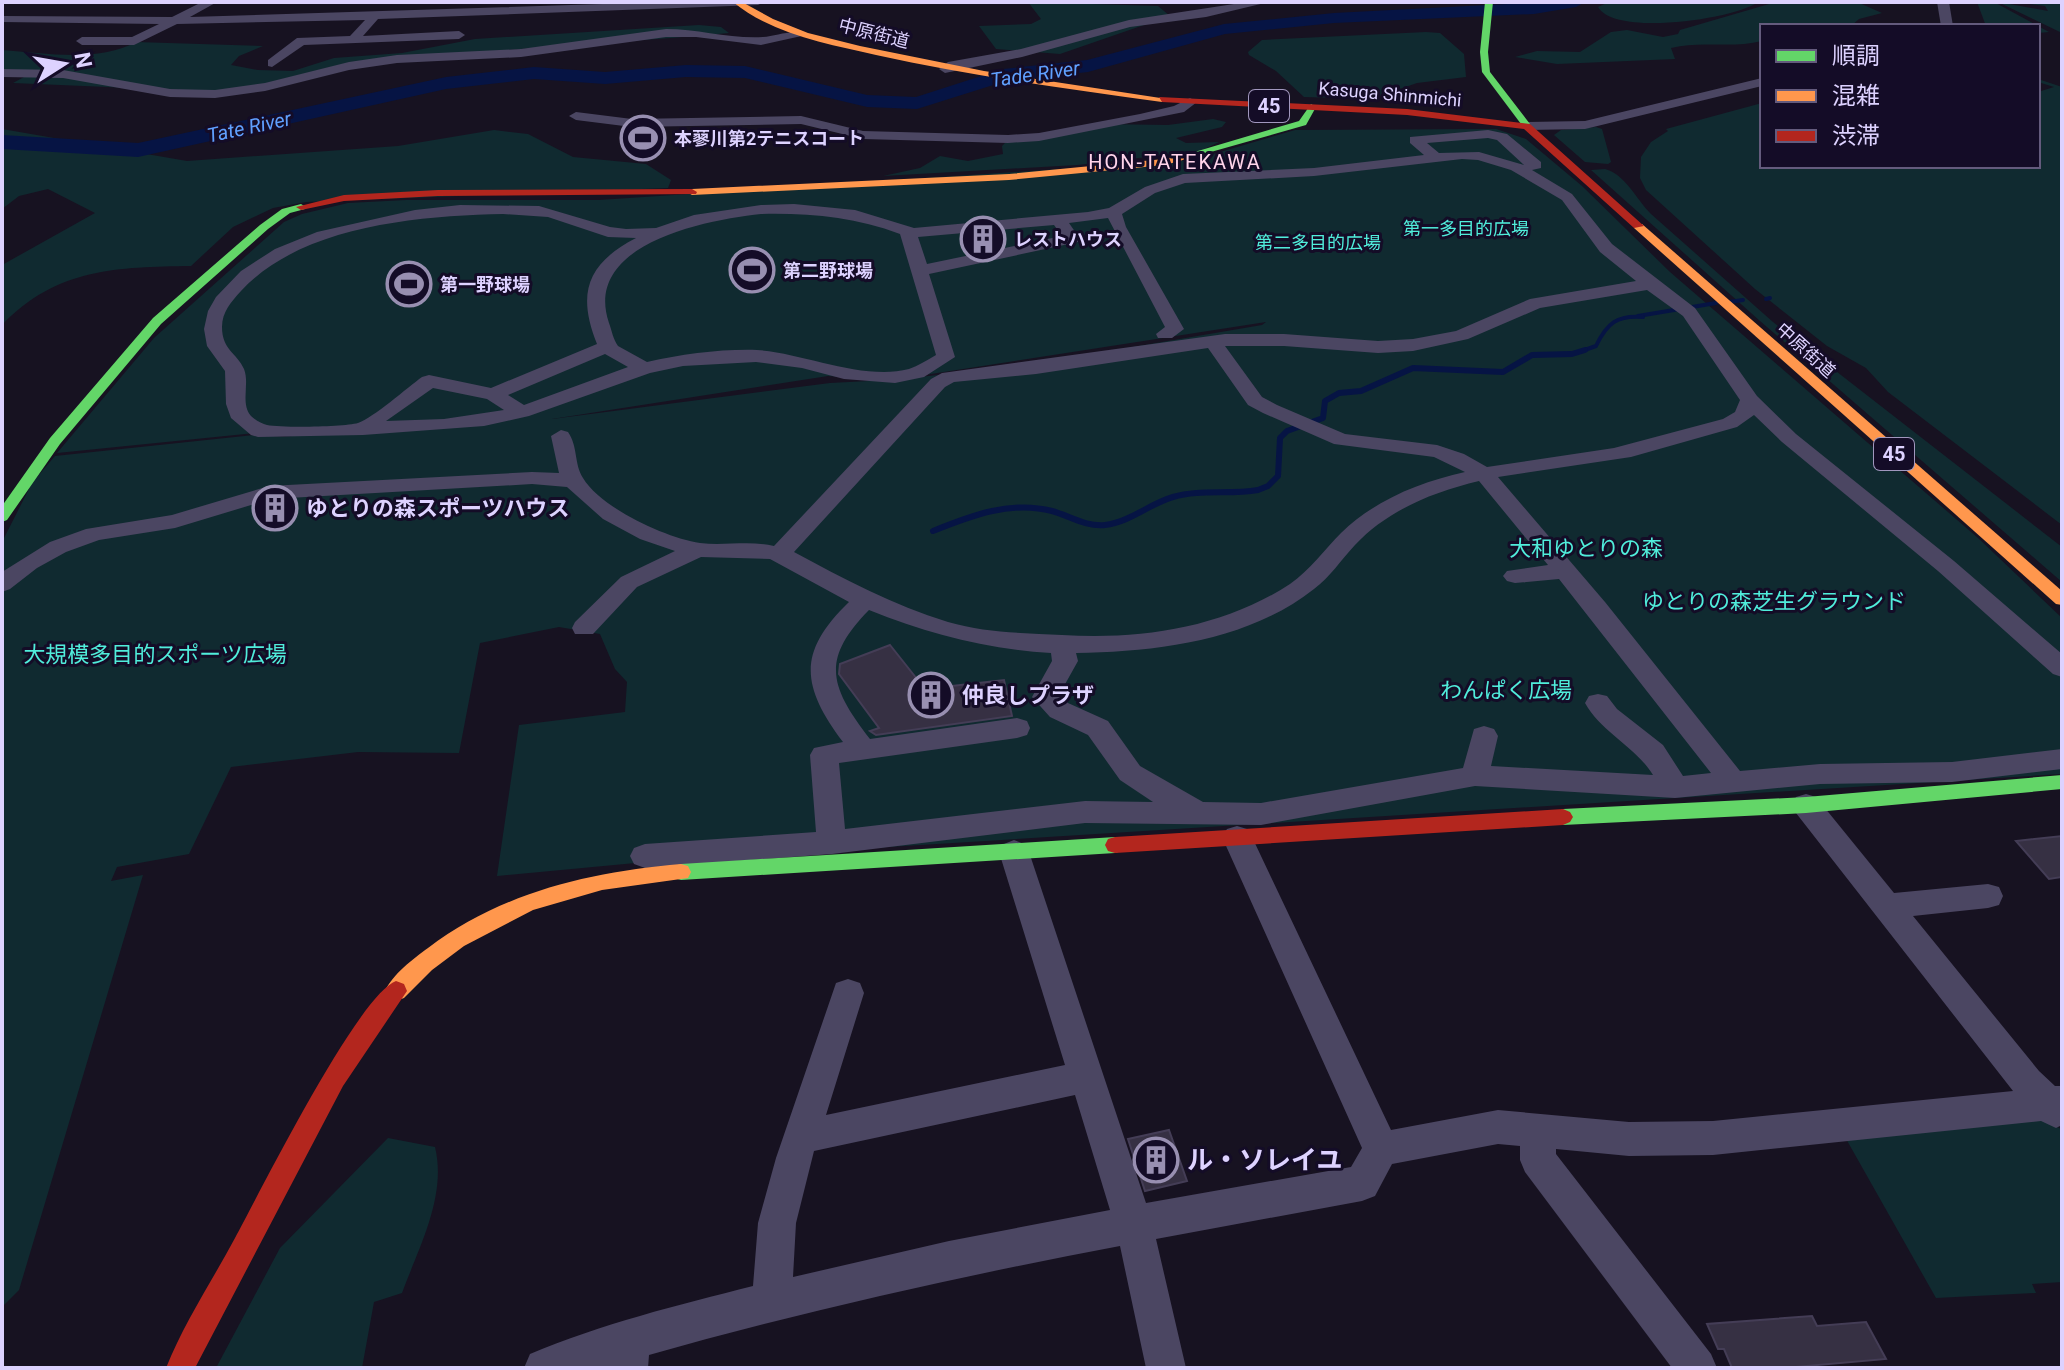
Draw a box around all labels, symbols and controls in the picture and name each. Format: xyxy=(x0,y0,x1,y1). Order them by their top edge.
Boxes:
street label: 中原街道 xyxy=(837,14,911,52)
north arrow xyxy=(24,24,104,104)
legend xyxy=(1760,24,2040,168)
text: 順調 xyxy=(1832,42,1880,70)
text: N xyxy=(69,50,97,70)
water label: Tade River xyxy=(989,56,1083,92)
street label: Kasuga Shinmichi xyxy=(1318,77,1462,111)
text: 混雑 xyxy=(1832,82,1880,110)
road number: 45 xyxy=(1249,90,1289,122)
water label: Tate River xyxy=(205,106,295,148)
sports icon: 本蓼川第2テニスコート xyxy=(619,114,667,162)
text: 渋滞 xyxy=(1832,122,1880,150)
place label: 本蓼川第2テニスコート xyxy=(674,128,864,149)
district label: HON-TATEKAWA xyxy=(1088,150,1262,174)
building icon: レストハウス xyxy=(959,215,1007,263)
park label: 第一多目的広場 xyxy=(1403,218,1529,239)
place label: レストハウス xyxy=(1014,229,1122,250)
park label: 第二多目的広場 xyxy=(1255,232,1381,253)
sports icon: 第二野球場 xyxy=(728,246,776,294)
sports icon: 第一野球場 xyxy=(385,260,433,308)
place label: 第二野球場 xyxy=(783,260,873,281)
place label: 第一野球場 xyxy=(440,274,530,295)
street label: 中原街道 xyxy=(1772,318,1840,382)
road number: 45 xyxy=(1874,438,1914,470)
building icon: ゆとりの森スポーツハウス xyxy=(251,484,299,532)
place label: ゆとりの森スポーツハウス xyxy=(306,496,570,521)
park label: 大和ゆとりの森 xyxy=(1509,536,1663,561)
park label: ゆとりの森芝生グラウンド xyxy=(1642,589,1906,614)
park label: 大規模多目的スポーツ広場 xyxy=(23,642,287,667)
building icon: 仲良しプラザ xyxy=(907,671,955,719)
park label: わんぱく広場 xyxy=(1440,678,1572,703)
place label: 仲良しプラザ xyxy=(962,683,1094,708)
building icon: ル・ソレイユ xyxy=(1132,1136,1180,1184)
place label: ル・ソレイユ xyxy=(1187,1145,1342,1175)

